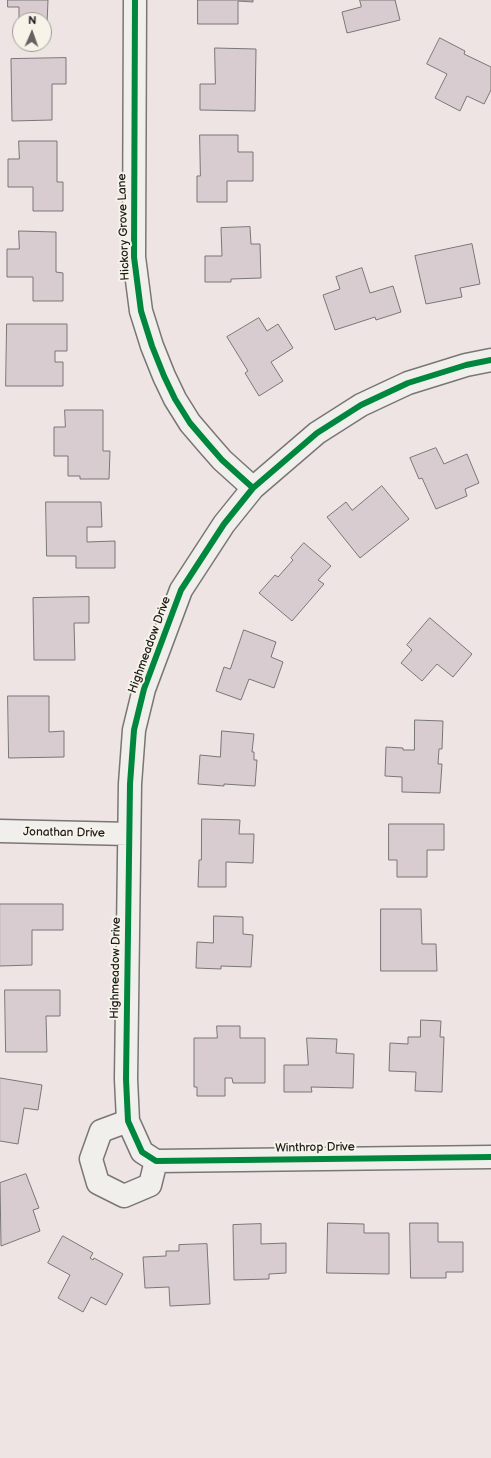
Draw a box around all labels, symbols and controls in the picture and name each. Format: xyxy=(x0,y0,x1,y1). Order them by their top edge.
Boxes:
north arrow xyxy=(12,12,52,52)
text: N xyxy=(28,14,37,27)
street label: Hickory Grove Lane xyxy=(115,173,133,281)
street label: Highmeadow Drive xyxy=(126,595,174,695)
street label: Jonathan Drive xyxy=(23,825,105,841)
street label: Highmeadow Drive xyxy=(108,917,124,1019)
street label: Winthrop Drive xyxy=(275,1140,355,1156)

